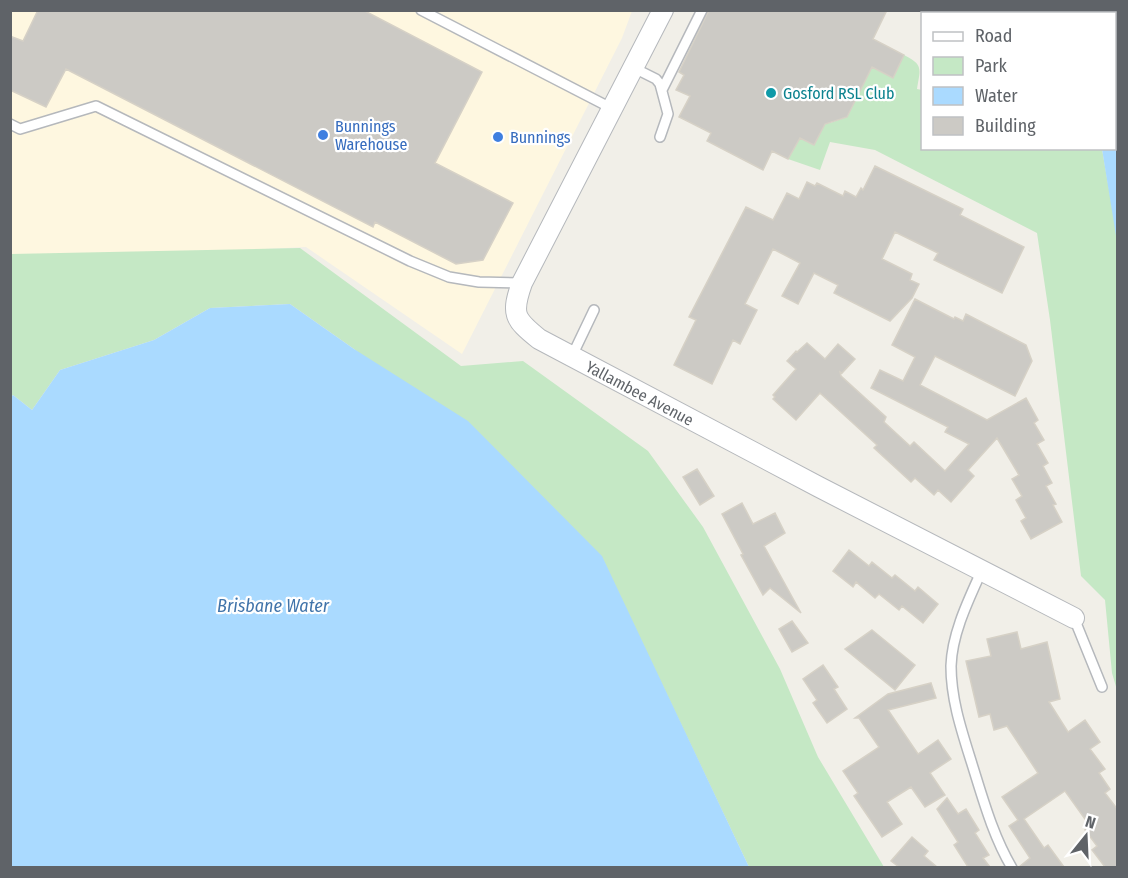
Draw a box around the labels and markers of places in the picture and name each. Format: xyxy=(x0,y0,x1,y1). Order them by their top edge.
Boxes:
place label: Gosford RSL Club xyxy=(783,84,895,103)
marker: Gosford RSL Club xyxy=(764,86,778,100)
place label: Bunnings Warehouse xyxy=(335,117,407,154)
marker: Bunnings Warehouse xyxy=(316,128,330,142)
place label: Bunnings xyxy=(510,128,571,147)
marker: Bunnings xyxy=(491,130,505,144)

